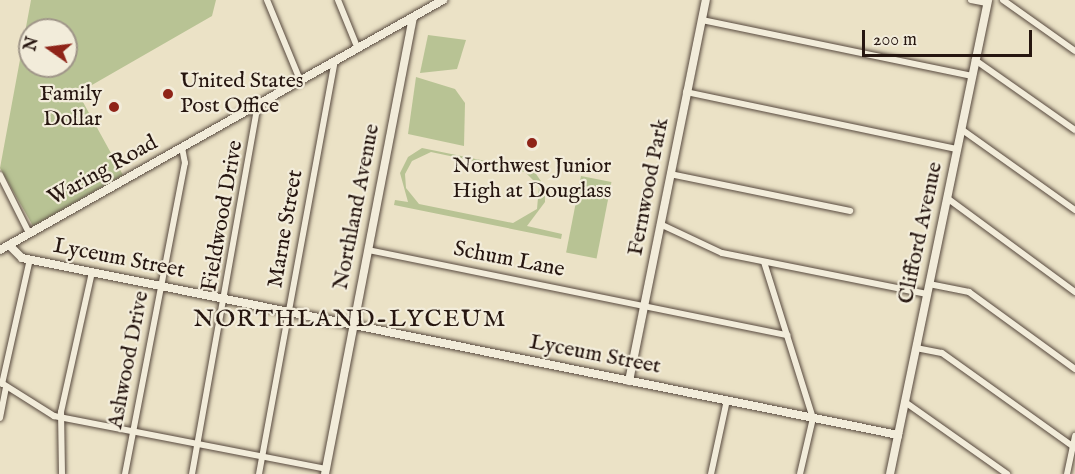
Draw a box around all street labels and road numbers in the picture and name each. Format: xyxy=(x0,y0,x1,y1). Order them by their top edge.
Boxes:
street label: Fernwood Park xyxy=(623,116,675,258)
street label: Northland Avenue xyxy=(328,122,386,292)
street label: Waring Road xyxy=(44,130,162,212)
street label: Fieldwood Drive xyxy=(197,138,249,294)
street label: Clifford Avenue xyxy=(893,160,949,306)
street label: Marne Street xyxy=(263,168,309,290)
street label: Lyceum Street xyxy=(51,233,187,285)
street label: Schum Lane xyxy=(451,236,567,284)
street label: Ashwood Drive xyxy=(103,289,155,431)
street label: Lyceum Street xyxy=(527,329,663,381)

